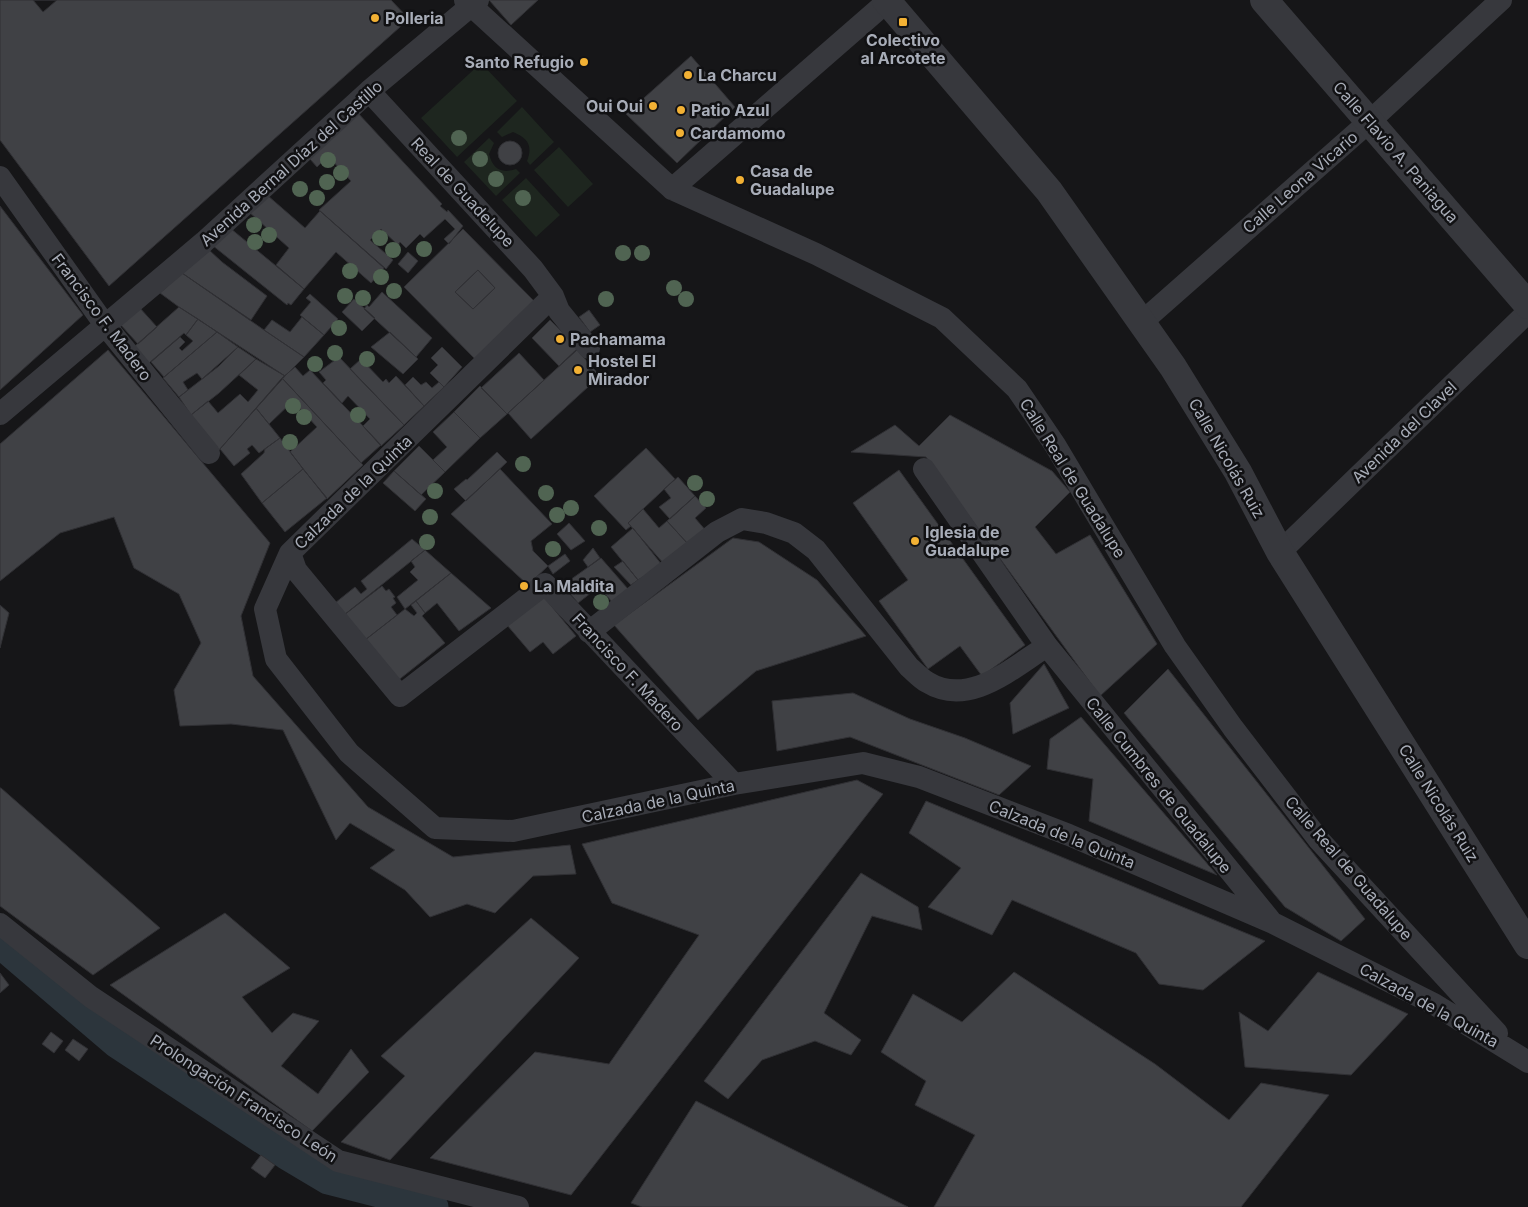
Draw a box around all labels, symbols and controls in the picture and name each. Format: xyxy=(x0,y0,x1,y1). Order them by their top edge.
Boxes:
place label: Polleria xyxy=(385,8,444,28)
marker: Polleria xyxy=(369,12,381,24)
marker: Colectivo al Arcotete xyxy=(897,16,909,28)
place label: Colectivo al Arcotete xyxy=(860,30,946,68)
place label: Santo Refugio xyxy=(465,52,574,72)
marker: Santo Refugio xyxy=(578,56,590,68)
place label: La Charcu xyxy=(698,65,777,85)
marker: La Charcu xyxy=(682,69,694,81)
street label: Avenida Bernal Díaz del Castillo xyxy=(196,76,386,250)
street label: Calle Flavio A. Paniagua xyxy=(1329,77,1463,227)
place label: Oui Oui xyxy=(586,96,643,116)
marker: Oui Oui xyxy=(647,100,659,112)
place label: Patio Azul xyxy=(691,100,770,120)
marker: Patio Azul xyxy=(675,104,687,116)
place label: Cardamomo xyxy=(690,123,786,143)
marker: Cardamomo xyxy=(674,127,686,139)
street label: Calle Leona Vicario xyxy=(1238,127,1362,237)
street label: Real de Guadelupe xyxy=(407,133,519,251)
place label: Casa de Guadalupe xyxy=(750,161,835,199)
marker: Casa de Guadalupe xyxy=(734,174,746,186)
street label: Francisco F. Madero xyxy=(48,249,156,385)
place label: Pachamama xyxy=(570,329,666,349)
marker: Pachamama xyxy=(554,333,566,345)
place label: Hostel El Mirador xyxy=(588,351,656,389)
marker: Hostel El Mirador xyxy=(572,364,584,376)
street label: Avenida del Clavel xyxy=(1347,377,1461,487)
street label: Calle Nicolás Ruiz xyxy=(1185,394,1269,522)
street label: Calle Real de Guadalupe xyxy=(1016,395,1130,561)
street label: Calzada de la Quinta xyxy=(290,431,416,553)
place label: Iglesia de Guadalupe xyxy=(925,522,1010,560)
marker: Iglesia de Guadalupe xyxy=(909,535,921,547)
place label: La Maldita xyxy=(534,576,614,596)
marker: La Maldita xyxy=(518,580,530,592)
street label: Francisco F. Madero xyxy=(568,609,688,735)
street label: Calle Cumbres de Guadalupe xyxy=(1082,693,1236,877)
street label: Calle Nicolás Ruiz xyxy=(1395,740,1483,866)
street label: Calzada de la Quinta xyxy=(580,775,736,827)
street label: Calle Real de Guadalupe xyxy=(1281,792,1417,944)
street label: Calzada de la Quinta xyxy=(986,796,1138,872)
street label: Calzada de la Quinta xyxy=(1356,958,1502,1052)
street label: Prolongación Francisco León xyxy=(147,1030,341,1166)

